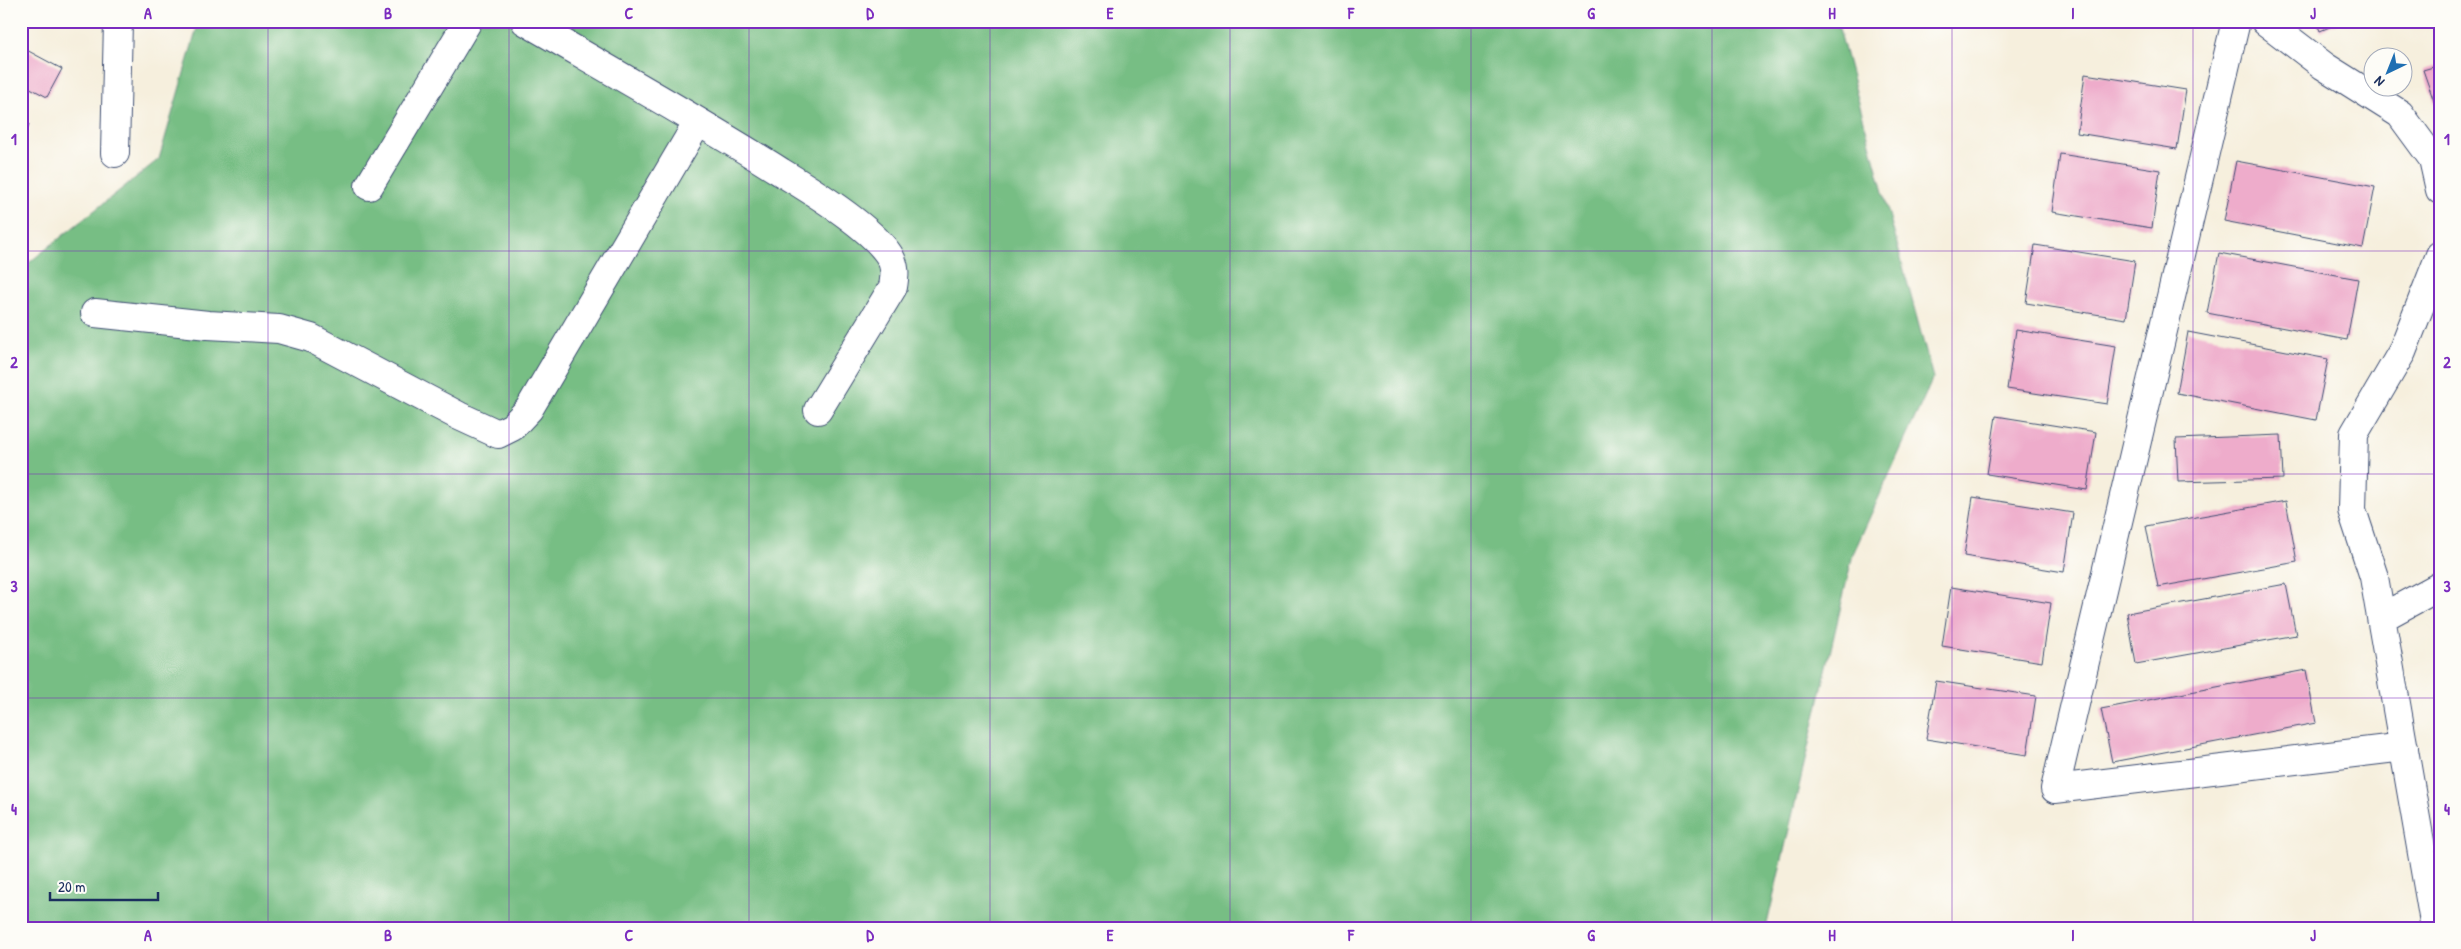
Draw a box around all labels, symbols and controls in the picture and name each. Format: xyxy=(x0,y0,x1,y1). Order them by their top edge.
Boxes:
text: A xyxy=(144,2,152,24)
text: B xyxy=(384,2,392,24)
text: C xyxy=(625,2,634,24)
text: D xyxy=(866,2,874,24)
text: E xyxy=(1106,2,1114,24)
text: F xyxy=(1347,2,1355,24)
text: G xyxy=(1587,2,1595,24)
text: H xyxy=(1828,2,1836,24)
text: I xyxy=(2071,2,2075,24)
text: J xyxy=(2310,2,2316,24)
north arrow xyxy=(2364,48,2414,98)
text: N xyxy=(2369,72,2388,91)
text: 1 xyxy=(11,128,17,150)
text: 1 xyxy=(2444,128,2450,150)
text: 2 xyxy=(10,351,18,373)
text: 2 xyxy=(2443,351,2451,373)
text: 3 xyxy=(10,575,18,597)
text: 3 xyxy=(2443,575,2451,597)
text: 4 xyxy=(11,798,17,820)
text: 4 xyxy=(2444,798,2450,820)
scale bar xyxy=(50,869,158,901)
text: 20 m xyxy=(58,876,85,897)
text: A xyxy=(144,924,152,946)
text: B xyxy=(384,924,392,946)
text: C xyxy=(625,924,634,946)
text: D xyxy=(866,924,874,946)
text: E xyxy=(1106,924,1114,946)
text: F xyxy=(1347,924,1355,946)
text: G xyxy=(1587,924,1595,946)
text: H xyxy=(1828,924,1836,946)
text: I xyxy=(2071,924,2075,946)
text: J xyxy=(2310,924,2316,946)

